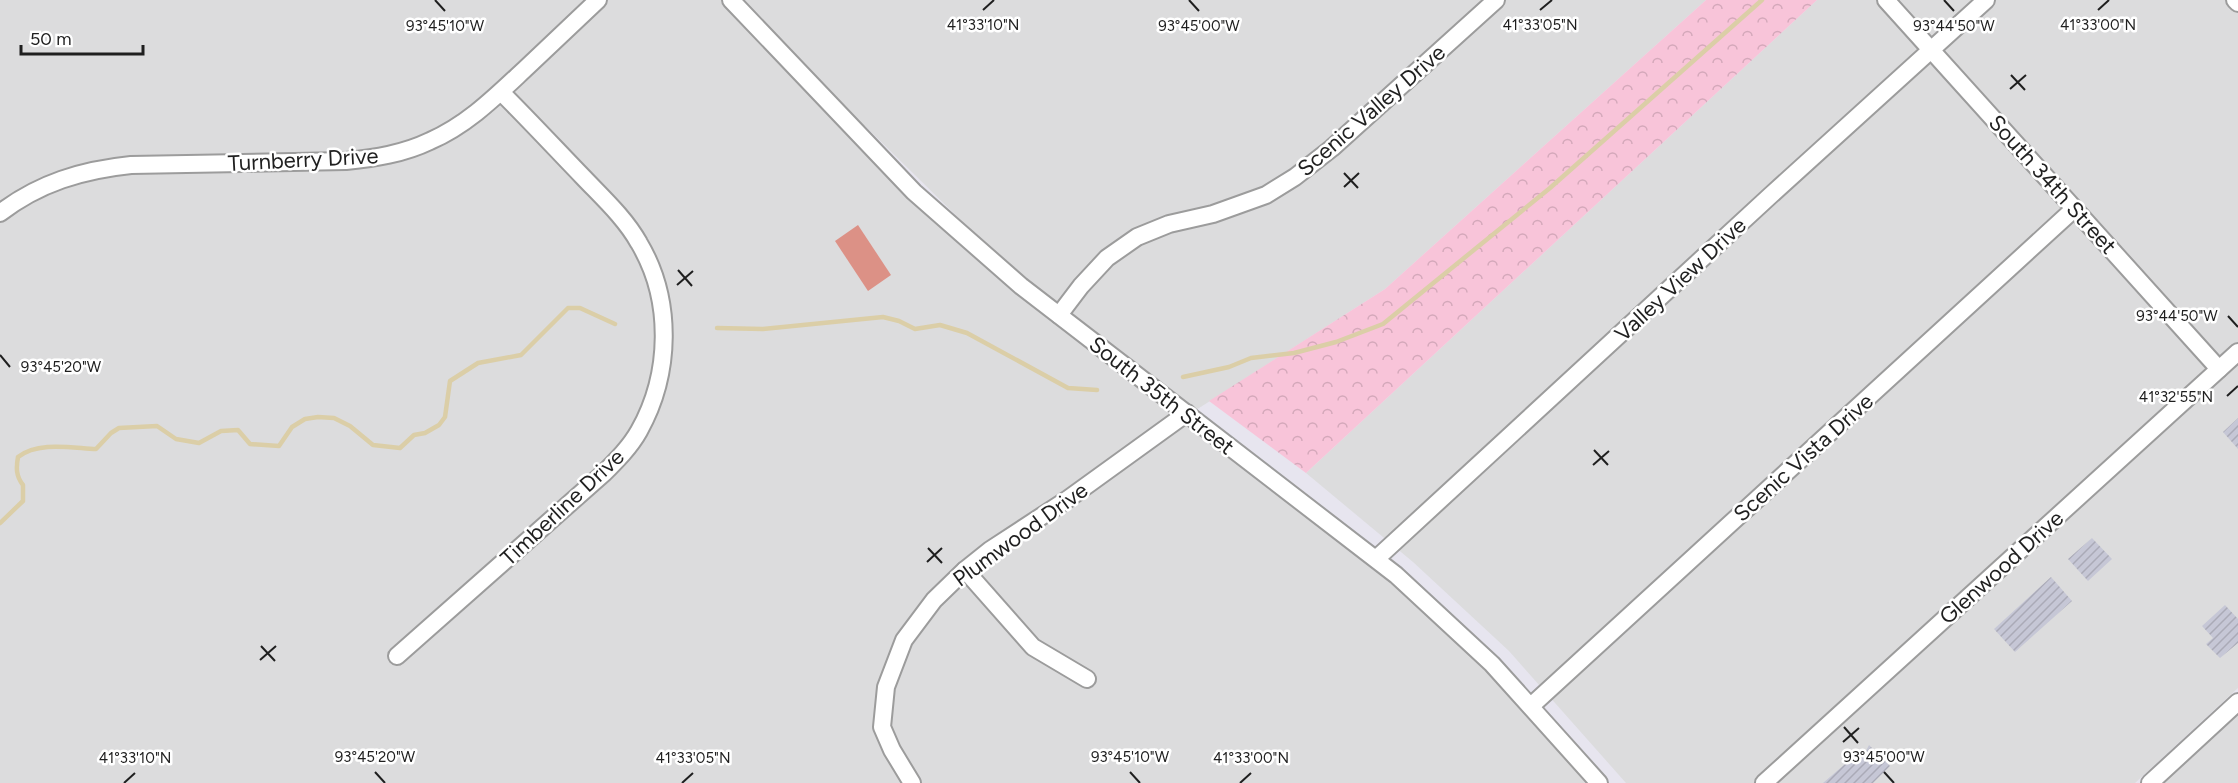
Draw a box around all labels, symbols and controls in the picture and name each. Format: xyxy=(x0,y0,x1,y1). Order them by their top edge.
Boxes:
text: 41°33'10"N xyxy=(947,16,1019,34)
text: 41°33'05"N xyxy=(1502,16,1578,34)
text: 41°33'00"N xyxy=(2060,16,2136,34)
text: 93°45'10"W xyxy=(406,17,485,35)
text: 93°45'00"W xyxy=(1158,17,1240,35)
text: 93°44'50"W xyxy=(1913,17,1995,35)
scale bar xyxy=(21,18,142,56)
text: 50 m xyxy=(30,28,72,50)
street label: Scenic Valley Drive xyxy=(1292,39,1451,182)
street label: South 34th Street xyxy=(1983,109,2122,259)
street label: Turnberry Drive xyxy=(227,142,379,177)
street label: Valley View Drive xyxy=(1609,212,1752,347)
text: 93°44'50"W xyxy=(2136,307,2218,325)
street label: South 35th Street xyxy=(1084,330,1240,460)
text: 93°45'20"W xyxy=(21,358,102,376)
street label: Scenic Vista Drive xyxy=(1728,388,1879,527)
text: 41°32'55"N xyxy=(2139,388,2213,406)
street label: Timberline Drive xyxy=(495,443,630,571)
street label: Plumwood Drive xyxy=(948,476,1093,592)
street label: Glenwood Drive xyxy=(1934,505,2069,630)
text: 93°45'20"W xyxy=(335,748,416,766)
text: 93°45'10"W xyxy=(1091,748,1170,766)
text: 93°45'00"W xyxy=(1843,748,1925,766)
text: 41°33'10"N xyxy=(99,749,171,767)
text: 41°33'05"N xyxy=(655,749,731,767)
text: 41°33'00"N xyxy=(1213,749,1289,767)

